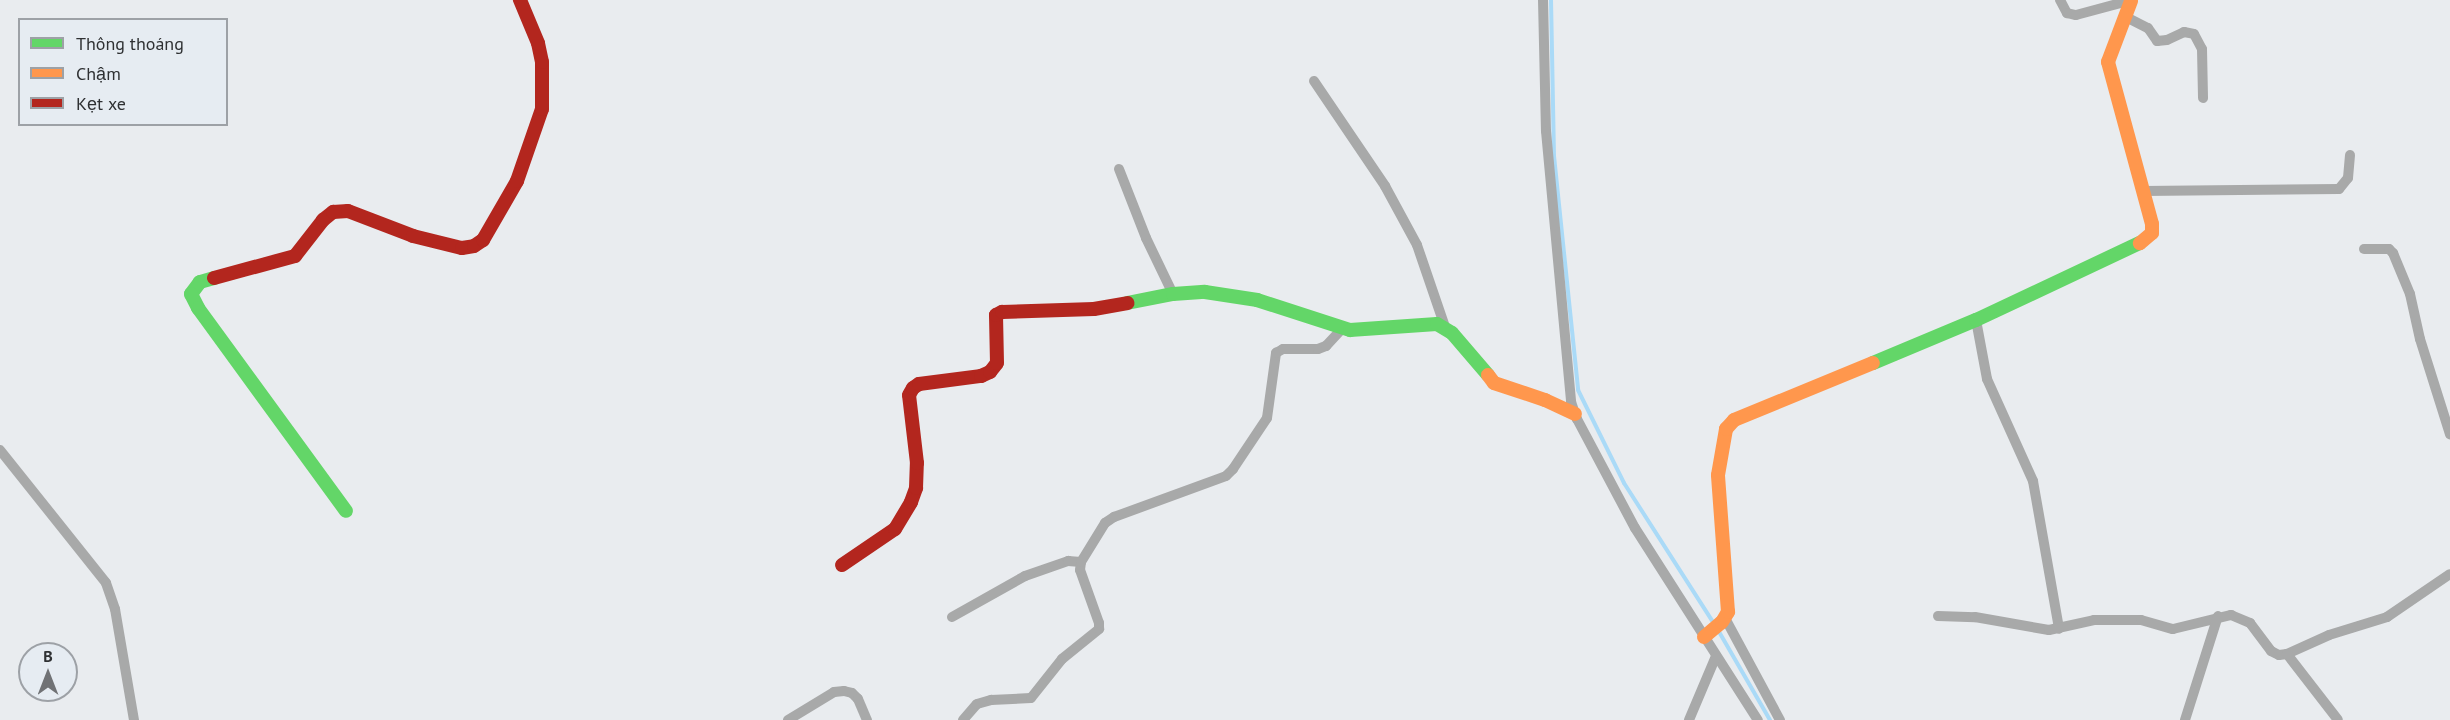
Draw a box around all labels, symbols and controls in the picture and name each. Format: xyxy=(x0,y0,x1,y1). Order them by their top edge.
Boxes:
legend xyxy=(18,18,228,126)
text: Thông thoáng xyxy=(76,32,184,55)
text: Chậm xyxy=(76,62,121,85)
text: Kẹt xe xyxy=(76,92,126,115)
north arrow xyxy=(18,642,78,702)
text: B xyxy=(43,646,53,666)

